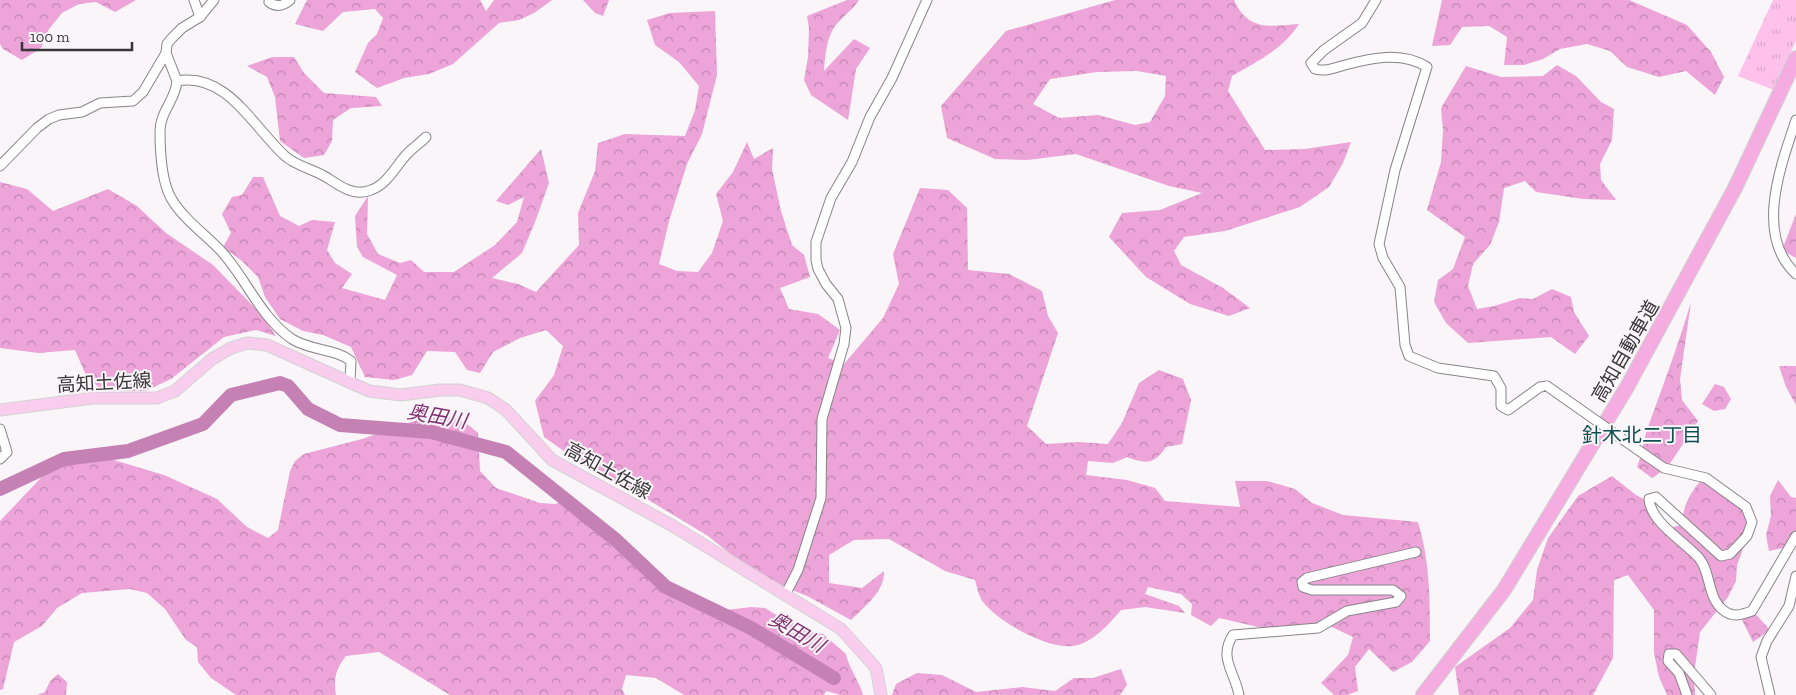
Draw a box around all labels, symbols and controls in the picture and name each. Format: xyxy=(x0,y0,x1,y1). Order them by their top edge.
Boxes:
scale bar xyxy=(22,20,132,52)
text: 100 m xyxy=(30,28,69,46)
street label: 高知自動車道 xyxy=(1587,296,1664,406)
street label: 高知土佐線 xyxy=(56,369,152,396)
water label: 奥田川 xyxy=(405,399,471,433)
district label: 針木北二丁目 xyxy=(1582,423,1702,447)
street label: 高知土佐線 xyxy=(561,437,655,504)
water label: 奥田川 xyxy=(765,607,831,658)

